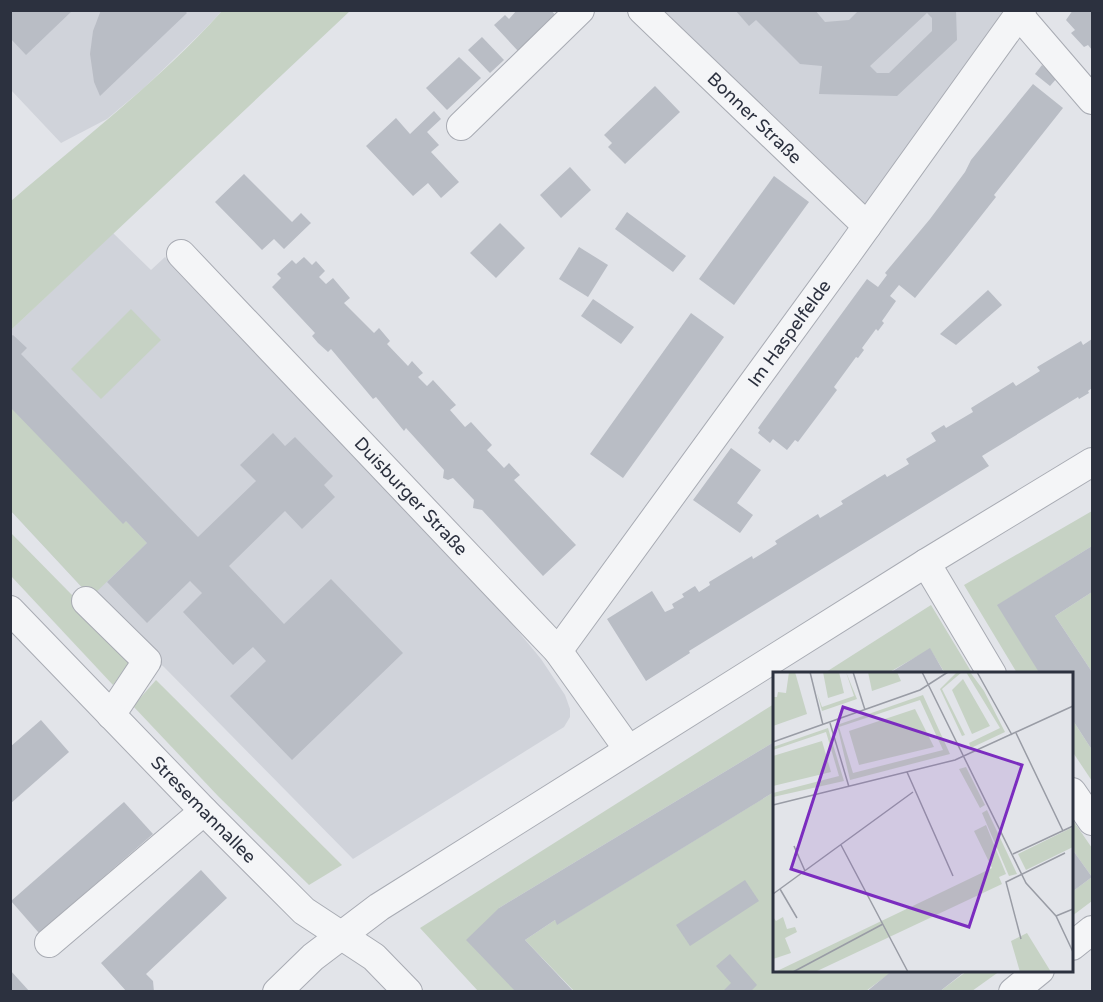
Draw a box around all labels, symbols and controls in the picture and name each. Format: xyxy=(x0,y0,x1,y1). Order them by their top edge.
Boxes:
street label: Bonner Straße xyxy=(703,68,806,169)
street label: Im Haspelfelde xyxy=(743,275,836,391)
street label: Duisburger Straße xyxy=(350,432,472,560)
inset map xyxy=(773,672,1073,972)
street label: Stresemannallee xyxy=(146,752,261,868)

